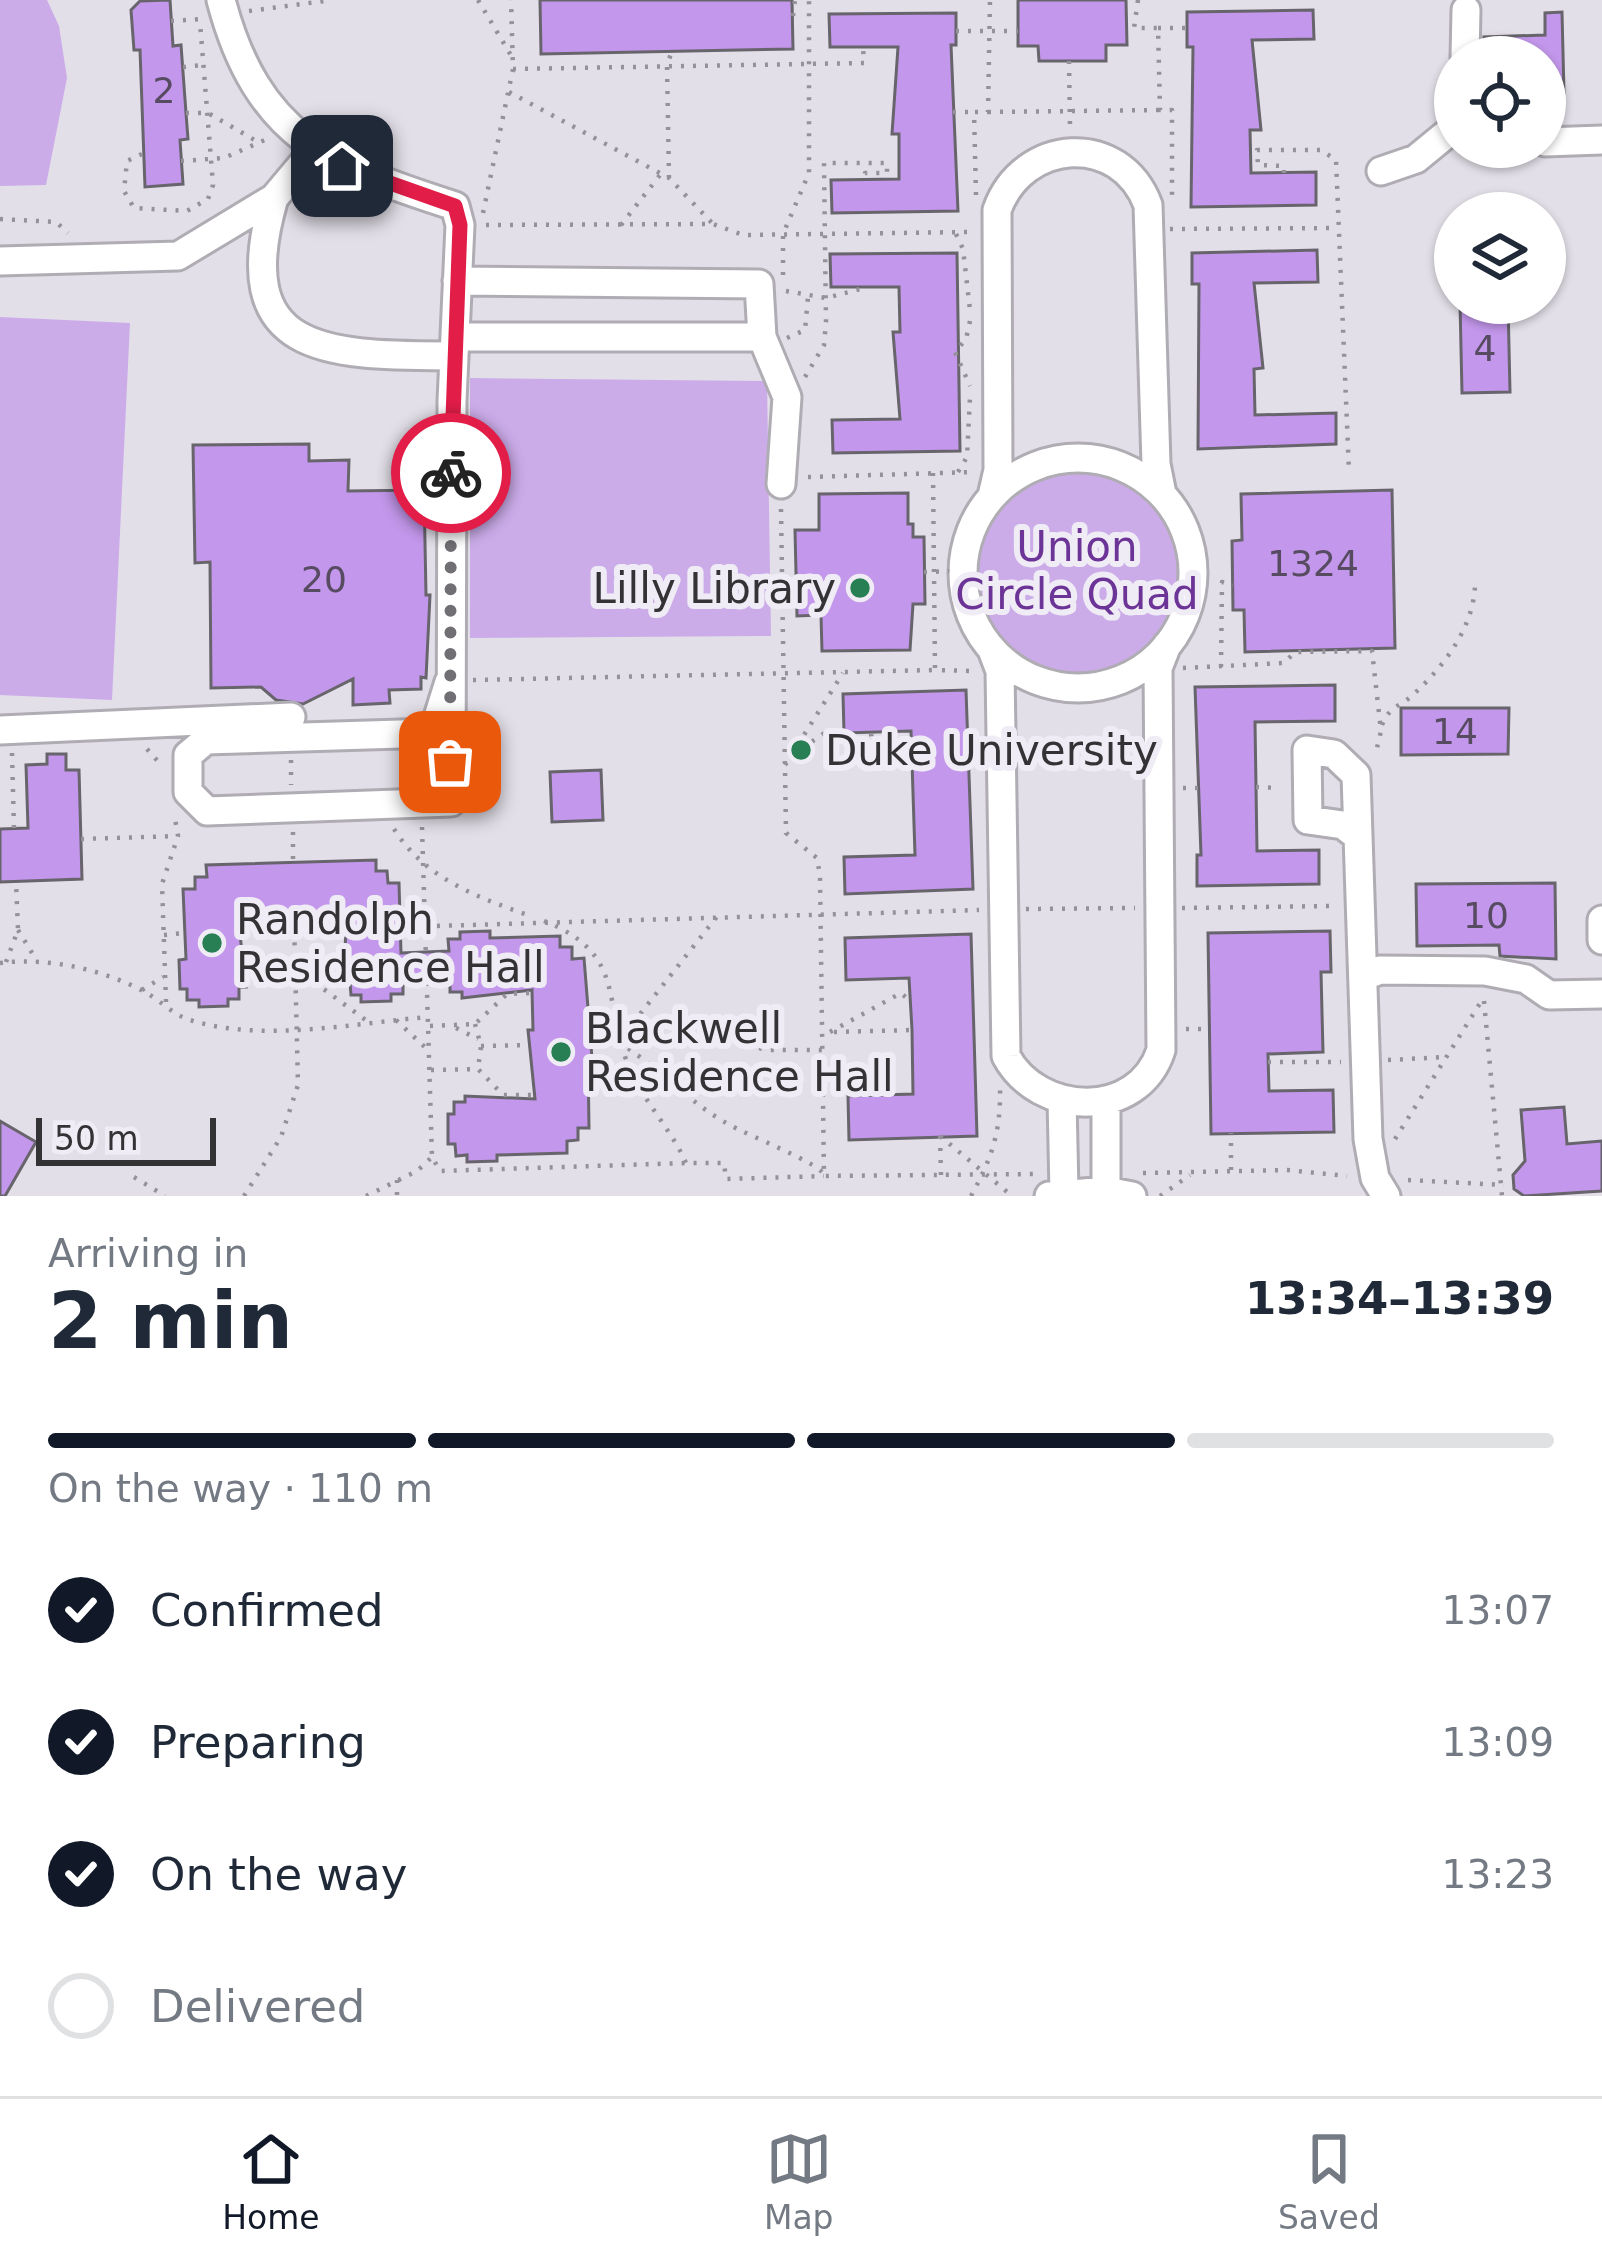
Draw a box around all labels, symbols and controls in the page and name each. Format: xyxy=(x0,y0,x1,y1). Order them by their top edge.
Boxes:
map controls xyxy=(1434,36,1566,324)
button: locate xyxy=(1434,36,1566,168)
house number: 2 xyxy=(153,70,175,111)
pin xyxy=(291,115,393,217)
icon: home xyxy=(309,133,375,199)
button: layers xyxy=(1434,192,1566,324)
house number: 4 xyxy=(1474,328,1496,369)
courier xyxy=(391,413,511,533)
icon: bike xyxy=(418,440,484,506)
park label: Union Circle Quad xyxy=(955,522,1199,619)
house number: 1324 xyxy=(1267,543,1359,584)
house number: 20 xyxy=(301,559,347,600)
place label: Lilly Library xyxy=(593,564,836,613)
marker: Lilly Library xyxy=(847,575,873,601)
pin xyxy=(399,711,501,813)
house number: 14 xyxy=(1432,711,1478,752)
place label: Duke University xyxy=(825,726,1158,775)
icon: bag xyxy=(417,729,483,795)
marker: Duke University xyxy=(788,737,814,763)
place label: Randolph Residence Hall xyxy=(236,895,545,992)
house number: 10 xyxy=(1463,895,1509,936)
marker: Randolph Residence Hall xyxy=(199,930,225,956)
place label: Blackwell Residence Hall xyxy=(585,1004,894,1101)
marker: Blackwell Residence Hall xyxy=(548,1039,574,1065)
scale bar xyxy=(36,1112,216,1165)
text: 50 m xyxy=(54,1119,139,1158)
text: Arriving in xyxy=(48,1231,248,1276)
text: 13:34–13:39 xyxy=(1245,1272,1554,1325)
text: 2 min xyxy=(48,1276,293,1366)
text: On the way · 110 m xyxy=(48,1466,433,1511)
icon: check xyxy=(48,1577,114,1643)
text: Confirmed xyxy=(150,1584,384,1637)
text: 13:07 xyxy=(1442,1588,1554,1633)
icon: check xyxy=(48,1709,114,1775)
text: Preparing xyxy=(150,1716,366,1769)
text: 13:09 xyxy=(1442,1720,1554,1765)
icon: check xyxy=(48,1841,114,1907)
text: On the way xyxy=(150,1848,407,1901)
text: 13:23 xyxy=(1442,1852,1554,1897)
text: Delivered xyxy=(150,1980,365,2033)
tab: Home xyxy=(222,2126,320,2237)
tab: Map xyxy=(764,2126,834,2237)
tab: Saved xyxy=(1278,2126,1380,2237)

